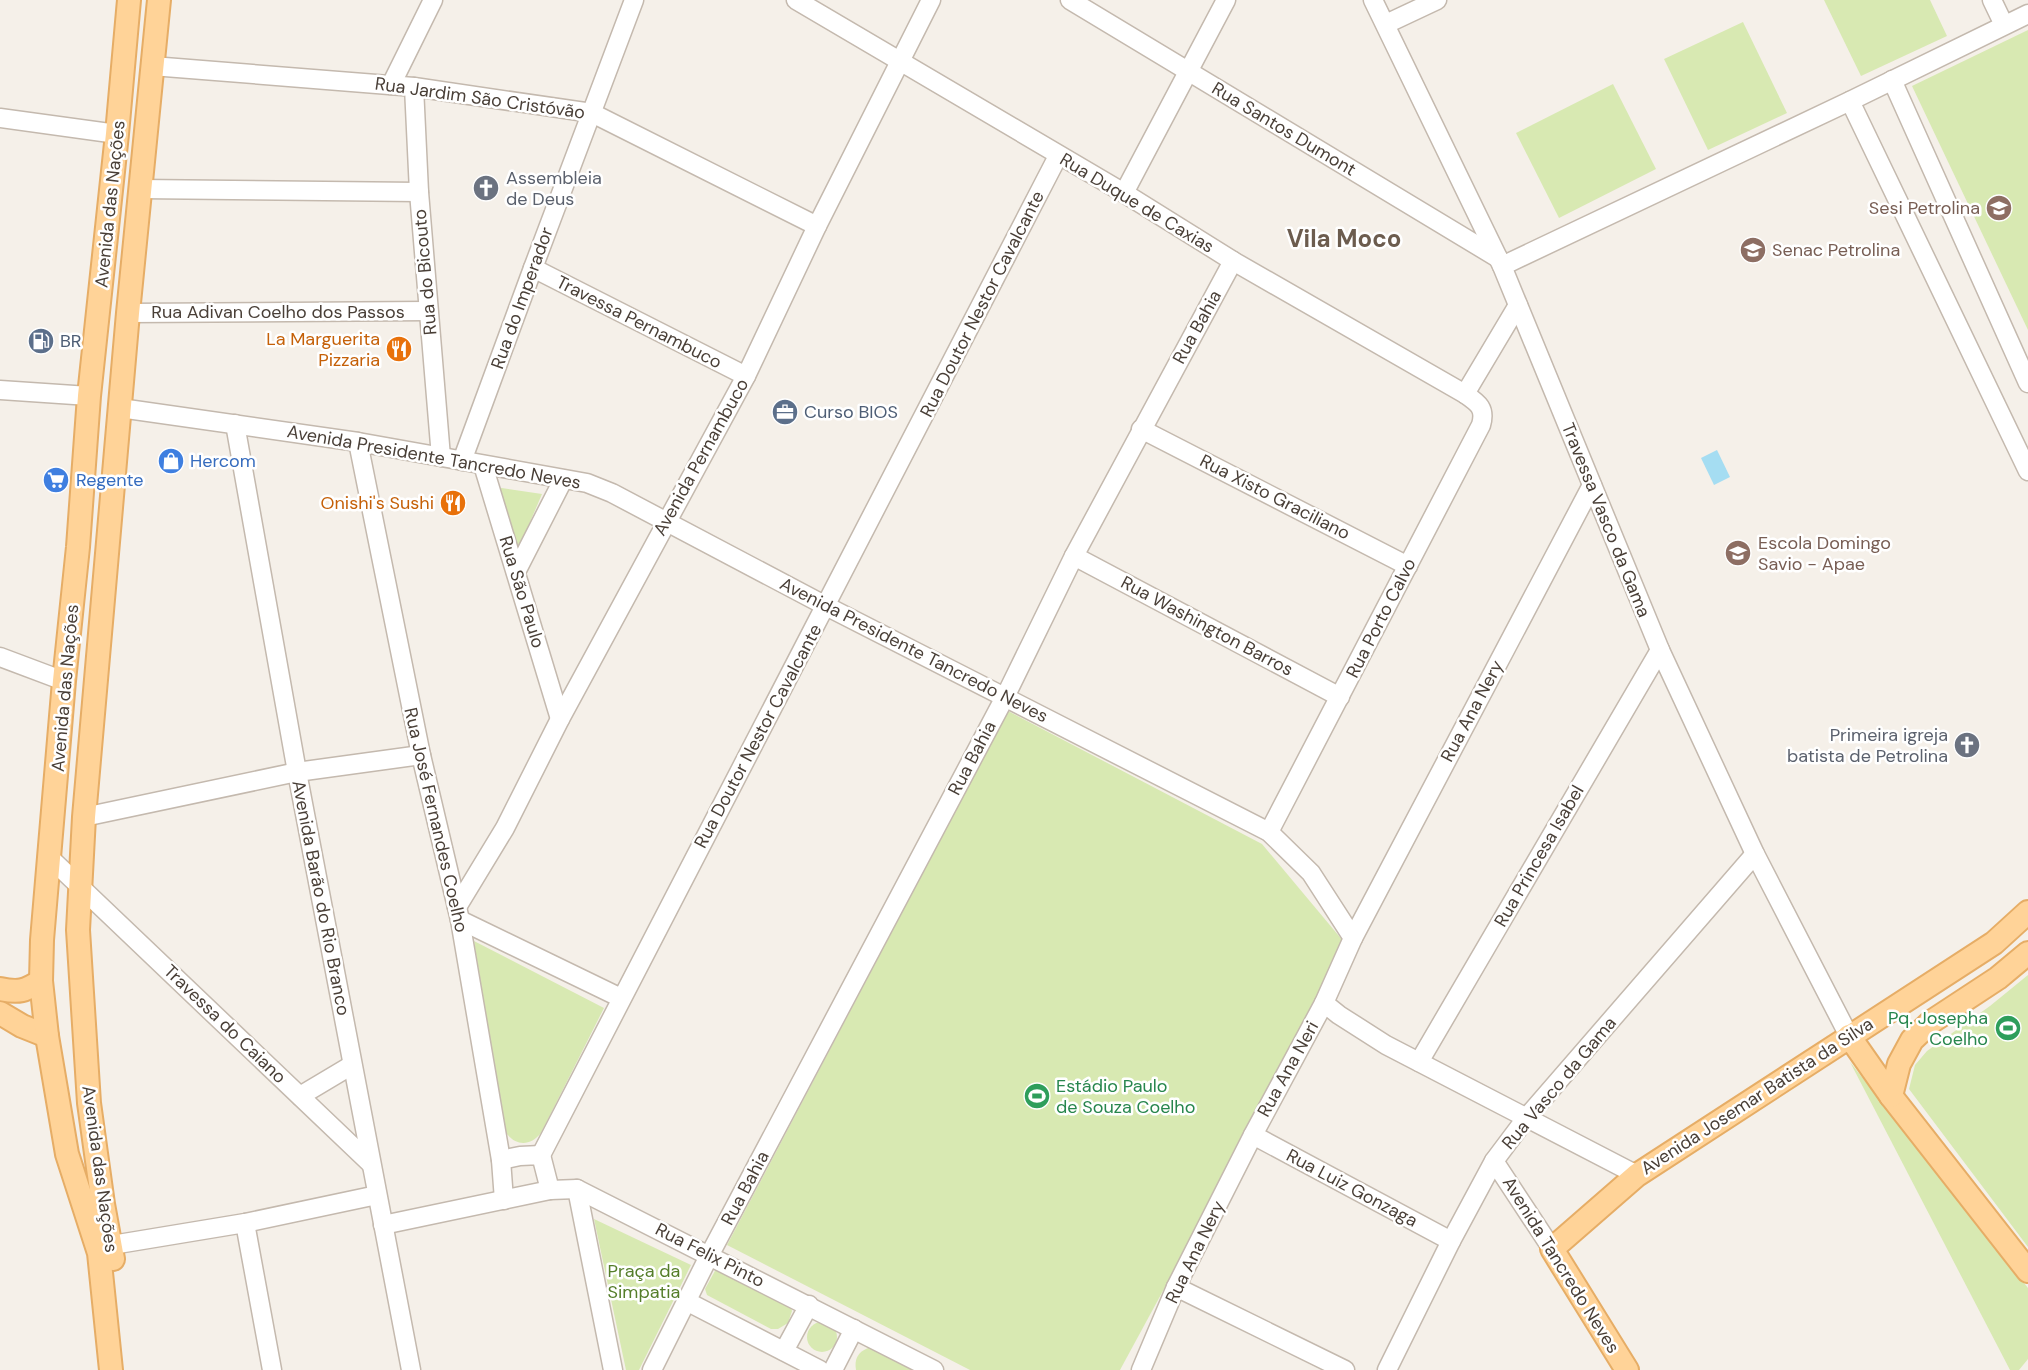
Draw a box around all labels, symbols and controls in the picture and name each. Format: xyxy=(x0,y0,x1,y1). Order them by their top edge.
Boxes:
street label: Rua Jardim São Cristóvão xyxy=(373,71,587,125)
street label: Rua Santos Dumont xyxy=(1207,76,1361,182)
street label: Avenida das Nações xyxy=(89,119,131,289)
street label: Rua Duque de Caxias xyxy=(1055,147,1219,259)
place label: Assembleia de Deus xyxy=(506,166,602,211)
church icon: Assembleia de Deus xyxy=(471,173,501,203)
street label: Rua Doutor Nestor Cavalcante xyxy=(914,187,1050,421)
school or university icon: Sesi Petrolina xyxy=(1984,193,2014,223)
place label: Sesi Petrolina xyxy=(1869,196,1980,220)
street label: Rua do Bicouto xyxy=(408,208,442,336)
district label: Vila Moco xyxy=(1287,223,1401,254)
street label: Rua do Imperador xyxy=(485,224,559,372)
school or university icon: Senac Petrolina xyxy=(1738,235,1768,265)
place label: Senac Petrolina xyxy=(1772,238,1900,262)
street label: Travessa Pernambuco xyxy=(552,270,726,374)
street label: Rua Bahia xyxy=(1167,286,1227,368)
street label: Rua Adivan Coelho dos Passos xyxy=(151,300,405,324)
fuel station icon: BR xyxy=(26,326,56,356)
place label: La Marguerita Pizzaria xyxy=(266,327,380,372)
place label: BR xyxy=(60,329,82,353)
restaurant icon: La Marguerita Pizzaria xyxy=(384,334,414,364)
street label: Avenida Pernambuco xyxy=(648,374,754,540)
office icon: Curso BIOS xyxy=(770,397,800,427)
place label: Curso BIOS xyxy=(804,400,898,424)
street label: Avenida Presidente Tancredo Neves xyxy=(285,419,583,495)
street label: Travessa Vasco da Gama xyxy=(1556,419,1656,621)
shop icon: Hercom xyxy=(156,446,186,476)
place label: Hercom xyxy=(190,449,256,473)
street label: Rua Xisto Graciliano xyxy=(1196,449,1354,545)
supermarket icon: Regente xyxy=(41,465,71,495)
place label: Regente xyxy=(76,468,144,492)
restaurant icon: Onishi's Sushi xyxy=(438,488,468,518)
place label: Onishi's Sushi xyxy=(321,491,434,515)
place label: Escola Domingo Savio - Apae xyxy=(1758,531,1891,576)
street label: Rua São Paulo xyxy=(494,533,550,651)
school or university icon: Escola Domingo Savio - Apae xyxy=(1723,538,1753,568)
street label: Rua Porto Calvo xyxy=(1340,554,1422,682)
street label: Rua Washington Barros xyxy=(1117,570,1297,682)
street label: Avenida Presidente Tancredo Neves xyxy=(776,572,1052,728)
street label: Avenida das Nações xyxy=(46,603,84,773)
street label: Rua Doutor Nestor Cavalcante xyxy=(689,620,827,852)
street label: Rua Ana Nery xyxy=(1435,656,1509,766)
street label: Rua José Fernandes Coelho xyxy=(398,705,474,935)
street label: Rua Bahia xyxy=(942,717,1002,799)
place label: Primeira igreja batista de Petrolina xyxy=(1787,723,1948,768)
church icon: Primeira igreja batista de Petrolina xyxy=(1952,730,1982,760)
street label: Avenida Barão do Rio Branco xyxy=(286,778,356,1018)
street label: Rua Princesa Isabel xyxy=(1489,781,1589,931)
street label: Travessa do Caiano xyxy=(159,959,291,1089)
place label: Pq. Josepha Coelho xyxy=(1888,1006,1988,1051)
street label: Rua Vasco da Gama xyxy=(1496,1012,1622,1154)
street label: Avenida Josemar Batista da Silva xyxy=(1636,1012,1878,1180)
sports icon: Pq. Josepha Coelho xyxy=(1993,1013,2023,1043)
street label: Rua Ana Neri xyxy=(1252,1017,1324,1121)
place label: Estádio Paulo de Souza Coelho xyxy=(1056,1074,1195,1119)
sports icon: Estádio Paulo de Souza Coelho xyxy=(1022,1081,1052,1111)
street label: Avenida das Nações xyxy=(76,1084,124,1254)
street label: Rua Luiz Gonzaga xyxy=(1282,1143,1422,1233)
street label: Rua Bahia xyxy=(715,1147,775,1229)
street label: Avenida Tancredo Neves xyxy=(1497,1172,1625,1358)
street label: Rua Ana Nery xyxy=(1160,1197,1230,1307)
street label: Rua Felix Pinto xyxy=(651,1217,769,1293)
park label: Praça da Simpatia xyxy=(608,1259,680,1304)

